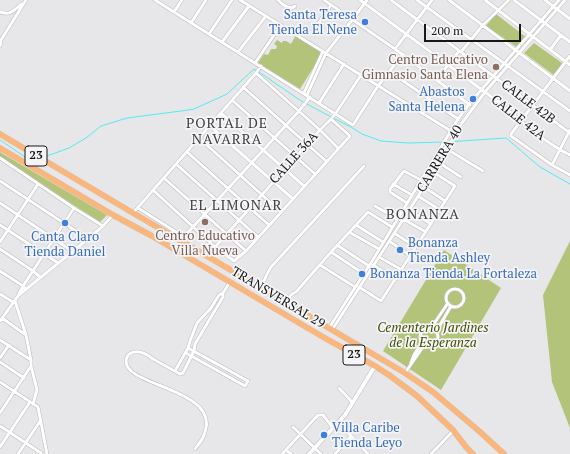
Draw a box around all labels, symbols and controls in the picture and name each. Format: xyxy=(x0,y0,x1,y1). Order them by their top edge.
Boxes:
place label: Santa Teresa Tienda El Nene xyxy=(269,7,357,38)
scale bar xyxy=(426,16,523,42)
marker: Santa Teresa Tienda El Nene xyxy=(360,17,370,27)
text: 200 m xyxy=(431,23,463,38)
place label: Centro Educativo Gimnasio Santa Elena xyxy=(362,52,488,83)
marker: Centro Educativo Gimnasio Santa Elena xyxy=(491,62,501,72)
street label: CALLE 42B xyxy=(498,77,558,127)
place label: Abastos Santa Helena xyxy=(388,84,465,115)
street label: CALLE 42A xyxy=(488,92,548,144)
marker: Abastos Santa Helena xyxy=(468,94,478,104)
district label: PORTAL DE NAVARRA xyxy=(186,116,268,148)
street label: CARRERA 40 xyxy=(414,123,466,195)
street label: CALLE 36A xyxy=(267,129,321,187)
road number: 23 xyxy=(25,146,47,166)
district label: EL LIMONAR xyxy=(189,198,283,214)
district label: BONANZA xyxy=(386,207,460,223)
marker: Centro Educativo Villa Nueva xyxy=(200,217,210,227)
marker: Canta Claro Tienda Daniel xyxy=(60,218,70,228)
place label: Centro Educativo Villa Nueva xyxy=(155,228,255,259)
place label: Canta Claro Tienda Daniel xyxy=(24,229,106,260)
place label: Bonanza Tienda Ashley xyxy=(408,235,490,266)
marker: Bonanza Tienda Ashley xyxy=(395,245,405,255)
street label: TRANSVERSAL 29 xyxy=(228,264,328,332)
place label: Bonanza Tienda La Fortaleza xyxy=(370,266,537,282)
marker: Bonanza Tienda La Fortaleza xyxy=(357,269,367,279)
park label: Cementerio Jardines de la Esperanza xyxy=(377,320,489,351)
road number: 23 xyxy=(343,345,365,365)
place label: Villa Caribe Tienda Leyo xyxy=(332,420,402,451)
marker: Villa Caribe Tienda Leyo xyxy=(319,430,329,440)

